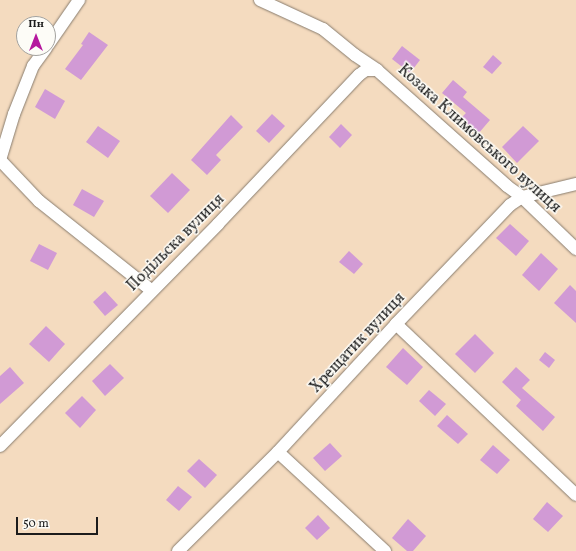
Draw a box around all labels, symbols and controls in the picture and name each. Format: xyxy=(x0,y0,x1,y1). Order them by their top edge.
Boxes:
north arrow xyxy=(16,16,56,56)
text: Пн xyxy=(28,17,44,32)
street label: Козака Климовського вулиця xyxy=(393,61,565,217)
street label: Подільска вулиця xyxy=(123,190,229,296)
street label: Хрещатик вулиця xyxy=(306,289,410,397)
scale bar xyxy=(18,509,100,535)
text: 50 m xyxy=(23,516,49,532)

